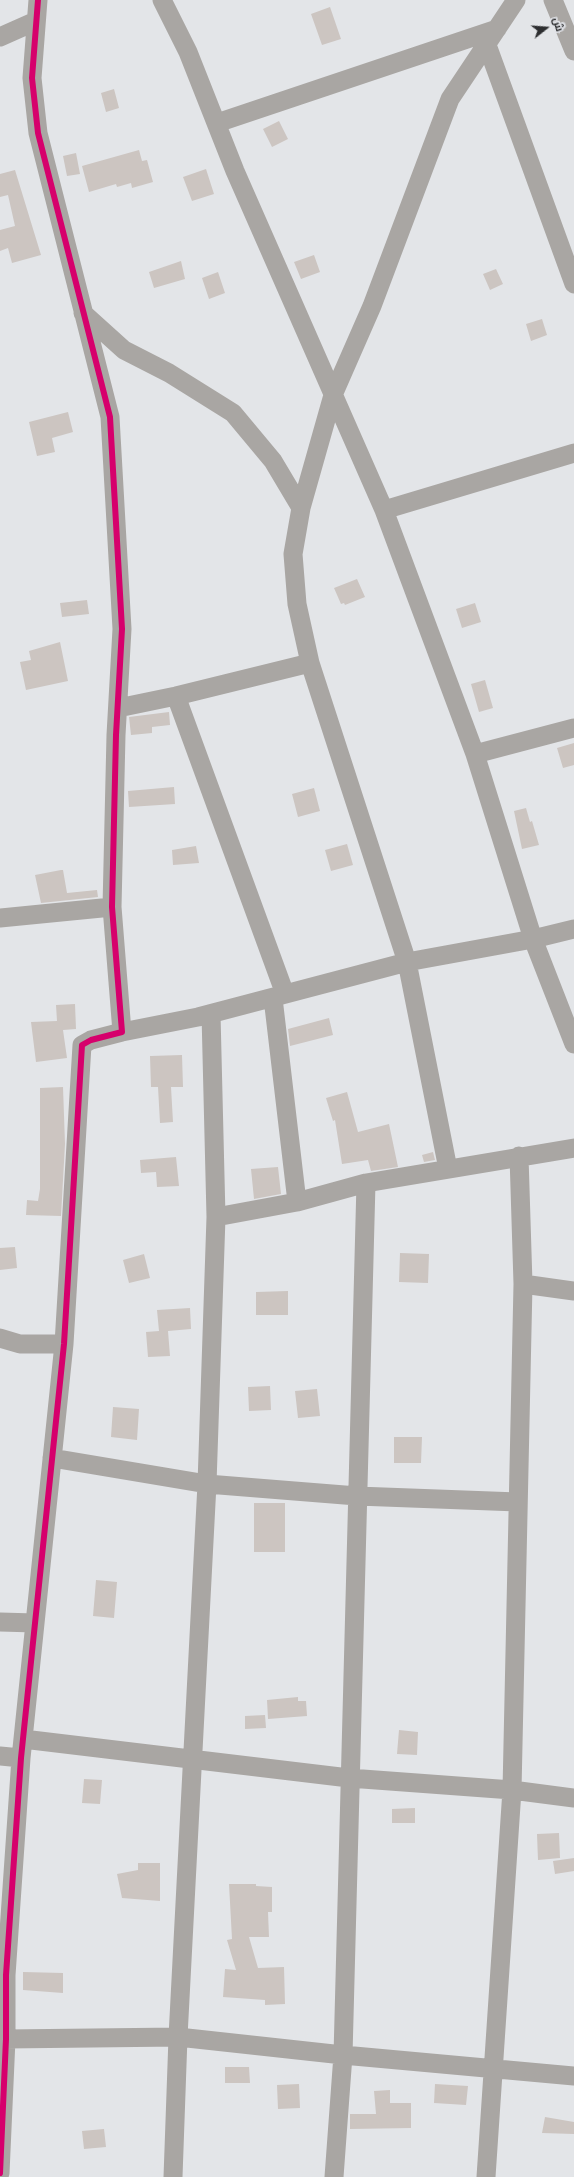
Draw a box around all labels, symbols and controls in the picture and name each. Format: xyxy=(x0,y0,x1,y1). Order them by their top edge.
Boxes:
north arrow xyxy=(526,8,566,48)
text: ش xyxy=(549,15,567,33)

